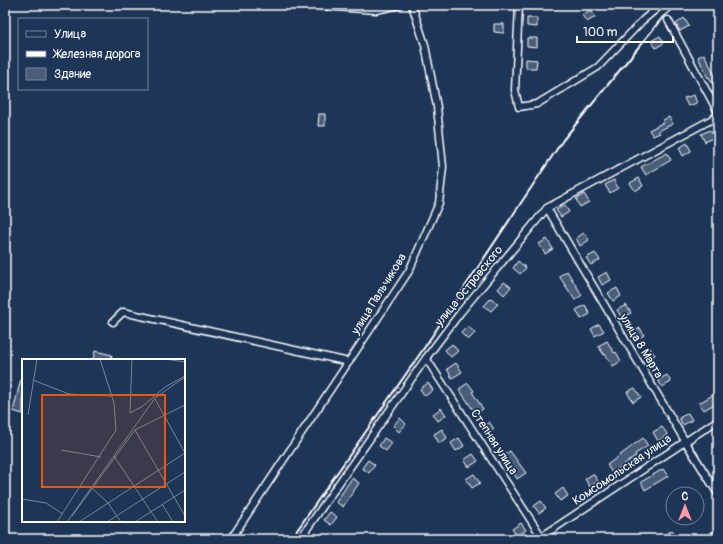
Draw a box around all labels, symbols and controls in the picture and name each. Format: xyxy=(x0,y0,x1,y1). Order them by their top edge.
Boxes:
legend xyxy=(18,18,148,90)
scale bar xyxy=(577,18,673,44)
text: 100 m xyxy=(583,25,618,40)
text: Улица xyxy=(54,27,86,42)
text: Железная дорога xyxy=(52,47,141,62)
text: Здание xyxy=(54,67,91,82)
street label: улица Островского xyxy=(431,242,506,330)
street label: улица Пальчикова xyxy=(348,250,410,338)
street label: улица 8 Марта xyxy=(615,310,666,381)
inset map xyxy=(22,359,185,522)
street label: Степная улица xyxy=(467,406,521,478)
street label: Комсомольская улица xyxy=(570,431,675,509)
north arrow xyxy=(665,486,705,526)
text: С xyxy=(682,490,689,503)

